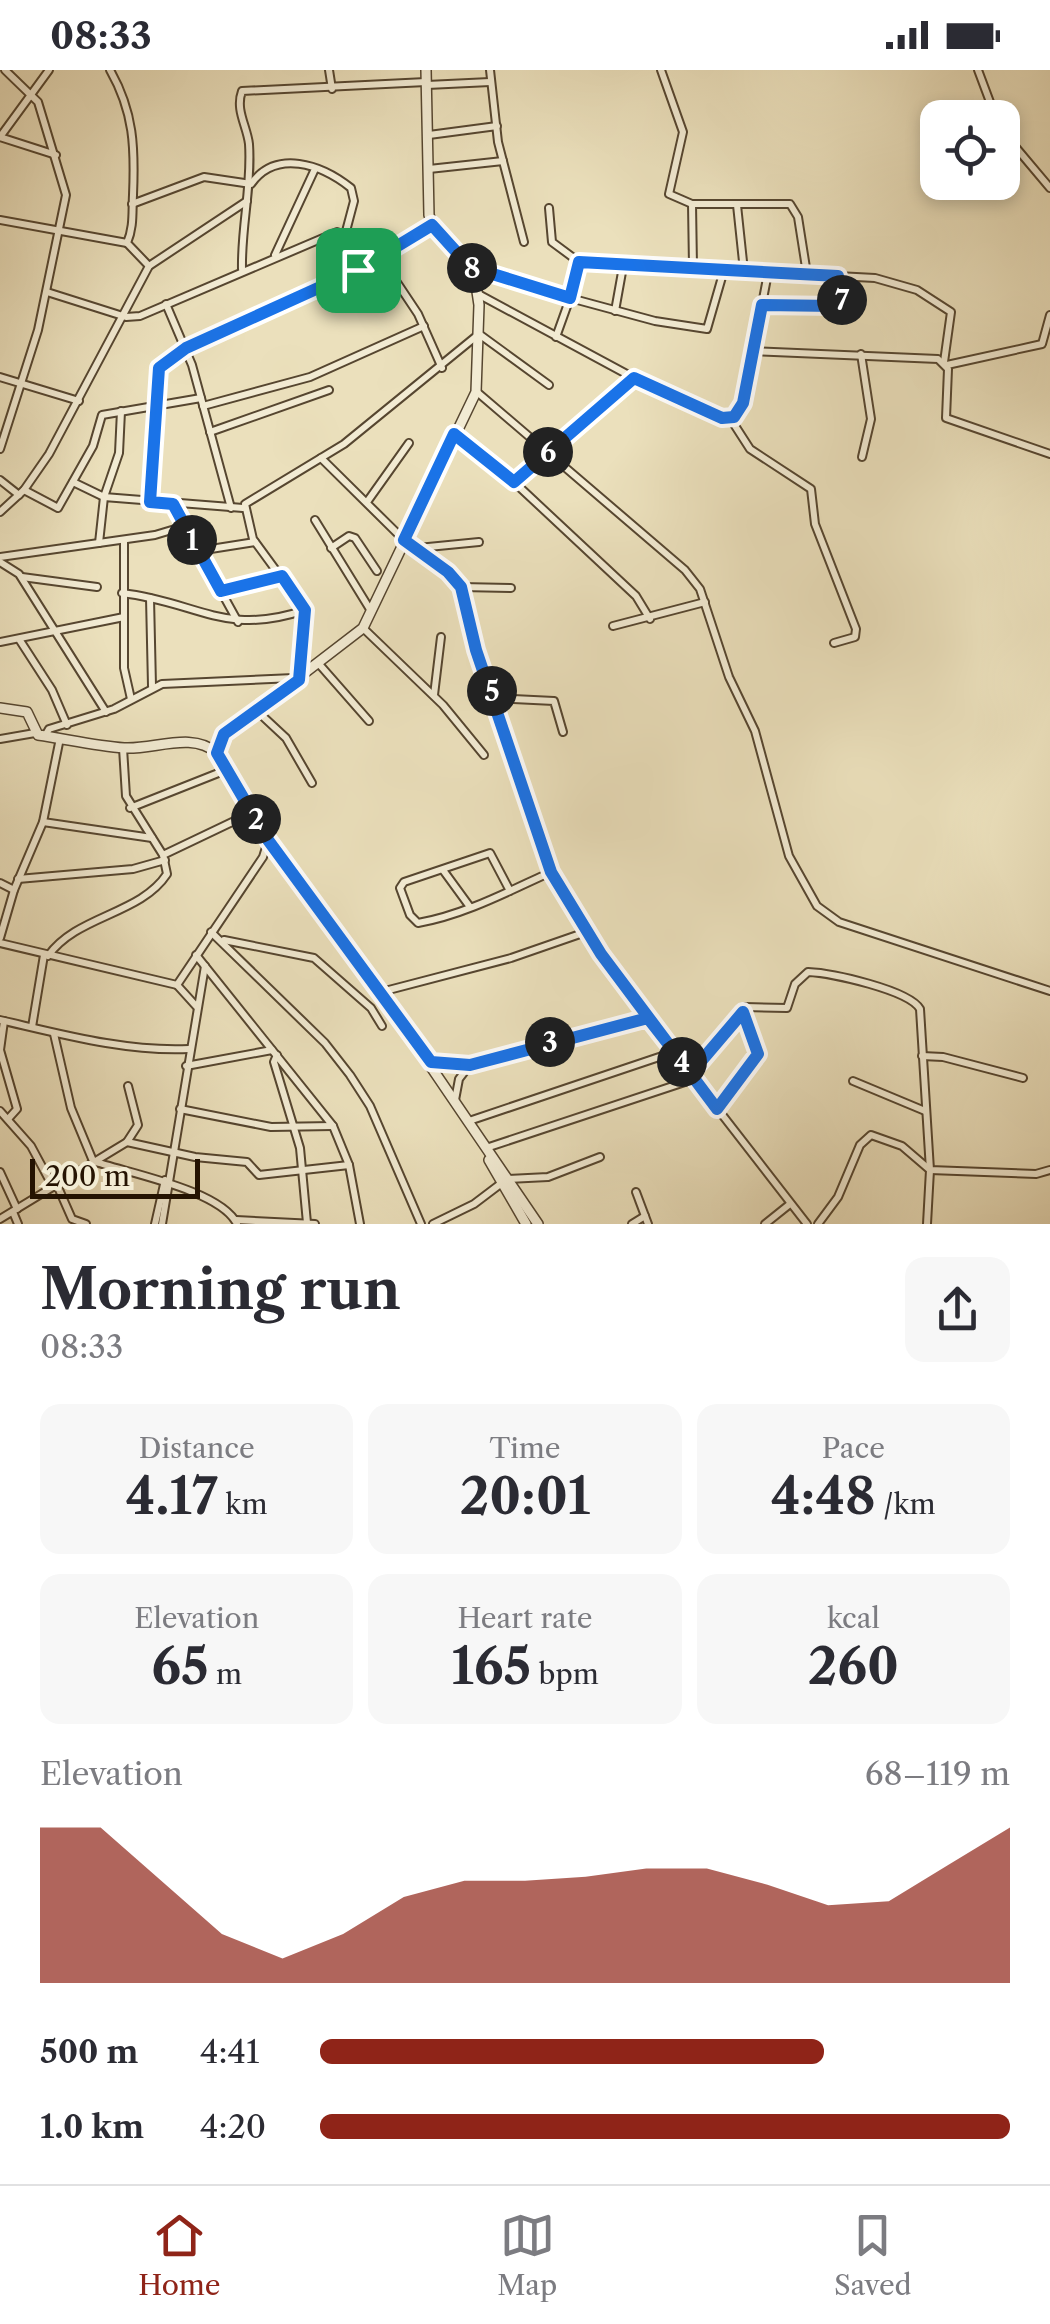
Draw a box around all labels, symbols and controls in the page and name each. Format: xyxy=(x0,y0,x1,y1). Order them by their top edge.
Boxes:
text: 08:33 xyxy=(50,12,152,59)
map controls xyxy=(920,100,1020,200)
button: locate xyxy=(920,100,1020,200)
pin xyxy=(316,228,401,313)
icon: arrive xyxy=(331,243,386,298)
pin: 8 xyxy=(447,243,497,293)
text: 8 xyxy=(463,251,481,285)
pin: 7 xyxy=(817,275,867,325)
text: 7 xyxy=(835,283,849,317)
pin: 6 xyxy=(523,427,573,477)
text: 6 xyxy=(540,435,556,469)
pin: 1 xyxy=(167,515,217,565)
text: 1 xyxy=(186,523,198,557)
pin: 5 xyxy=(467,666,517,716)
text: 5 xyxy=(484,674,500,708)
pin: 2 xyxy=(231,794,281,844)
text: 2 xyxy=(248,802,264,836)
pin: 3 xyxy=(525,1017,575,1067)
text: 3 xyxy=(542,1025,558,1059)
pin: 4 xyxy=(657,1037,707,1087)
text: 4 xyxy=(674,1045,690,1079)
scale bar xyxy=(30,1154,200,1198)
text: 200 m xyxy=(45,1159,130,1193)
text: Morning run xyxy=(40,1256,401,1323)
button: share xyxy=(905,1257,1010,1362)
text: 08:33 xyxy=(40,1327,123,1366)
text: Distance xyxy=(139,1431,255,1465)
text: Time xyxy=(490,1431,560,1465)
text: Pace xyxy=(822,1431,885,1465)
text: 4.17 xyxy=(126,1465,218,1527)
text: 20:01 xyxy=(460,1465,590,1527)
text: 4:48 xyxy=(771,1465,876,1527)
text: km xyxy=(218,1487,268,1521)
text: /km xyxy=(876,1487,936,1521)
text: Elevation xyxy=(134,1601,259,1635)
text: Heart rate xyxy=(458,1601,592,1635)
text: kcal xyxy=(827,1601,880,1635)
text: 65 xyxy=(151,1635,209,1697)
text: 165 xyxy=(451,1635,531,1697)
text: 260 xyxy=(808,1635,899,1697)
text: m xyxy=(209,1657,242,1691)
text: bpm xyxy=(531,1657,599,1691)
text: Elevation xyxy=(40,1754,183,1793)
text: 68–119 m xyxy=(865,1754,1010,1793)
text: 500 m xyxy=(40,2032,138,2071)
text: 4:41 xyxy=(200,2032,259,2071)
text: 1.0 km xyxy=(40,2107,144,2146)
text: 4:20 xyxy=(200,2107,266,2146)
tab: Home xyxy=(138,2208,221,2302)
tab: Map xyxy=(497,2208,557,2302)
tab: Saved xyxy=(834,2208,912,2302)

